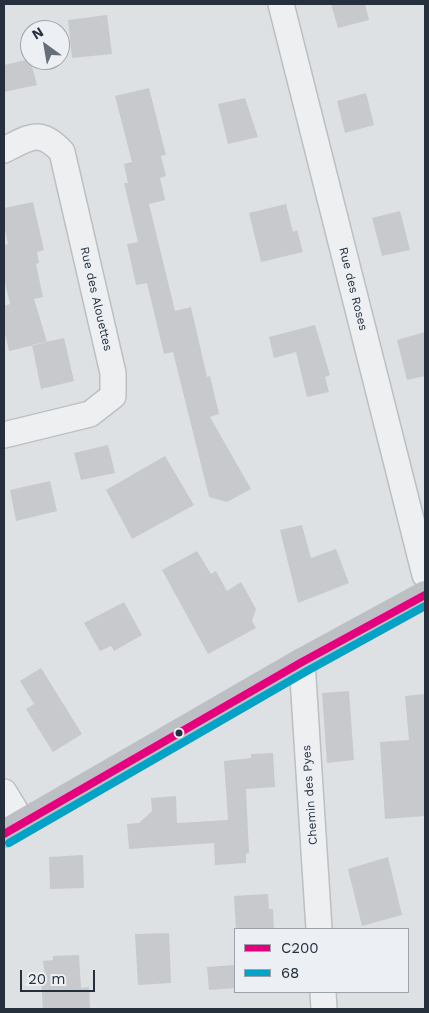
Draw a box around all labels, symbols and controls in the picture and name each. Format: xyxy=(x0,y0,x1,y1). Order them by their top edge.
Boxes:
north arrow xyxy=(20,20,70,70)
text: N xyxy=(29,24,46,43)
street label: Rue des Alouettes xyxy=(77,245,115,353)
street label: Rue des Roses xyxy=(336,246,370,332)
unlabelled marker xyxy=(174,728,184,738)
street label: Chemin des Pyes xyxy=(299,744,321,846)
legend xyxy=(234,928,409,993)
text: C200 xyxy=(281,939,319,957)
scale bar xyxy=(22,960,98,992)
text: 68 xyxy=(281,964,299,982)
text: 20 m xyxy=(28,970,66,988)

